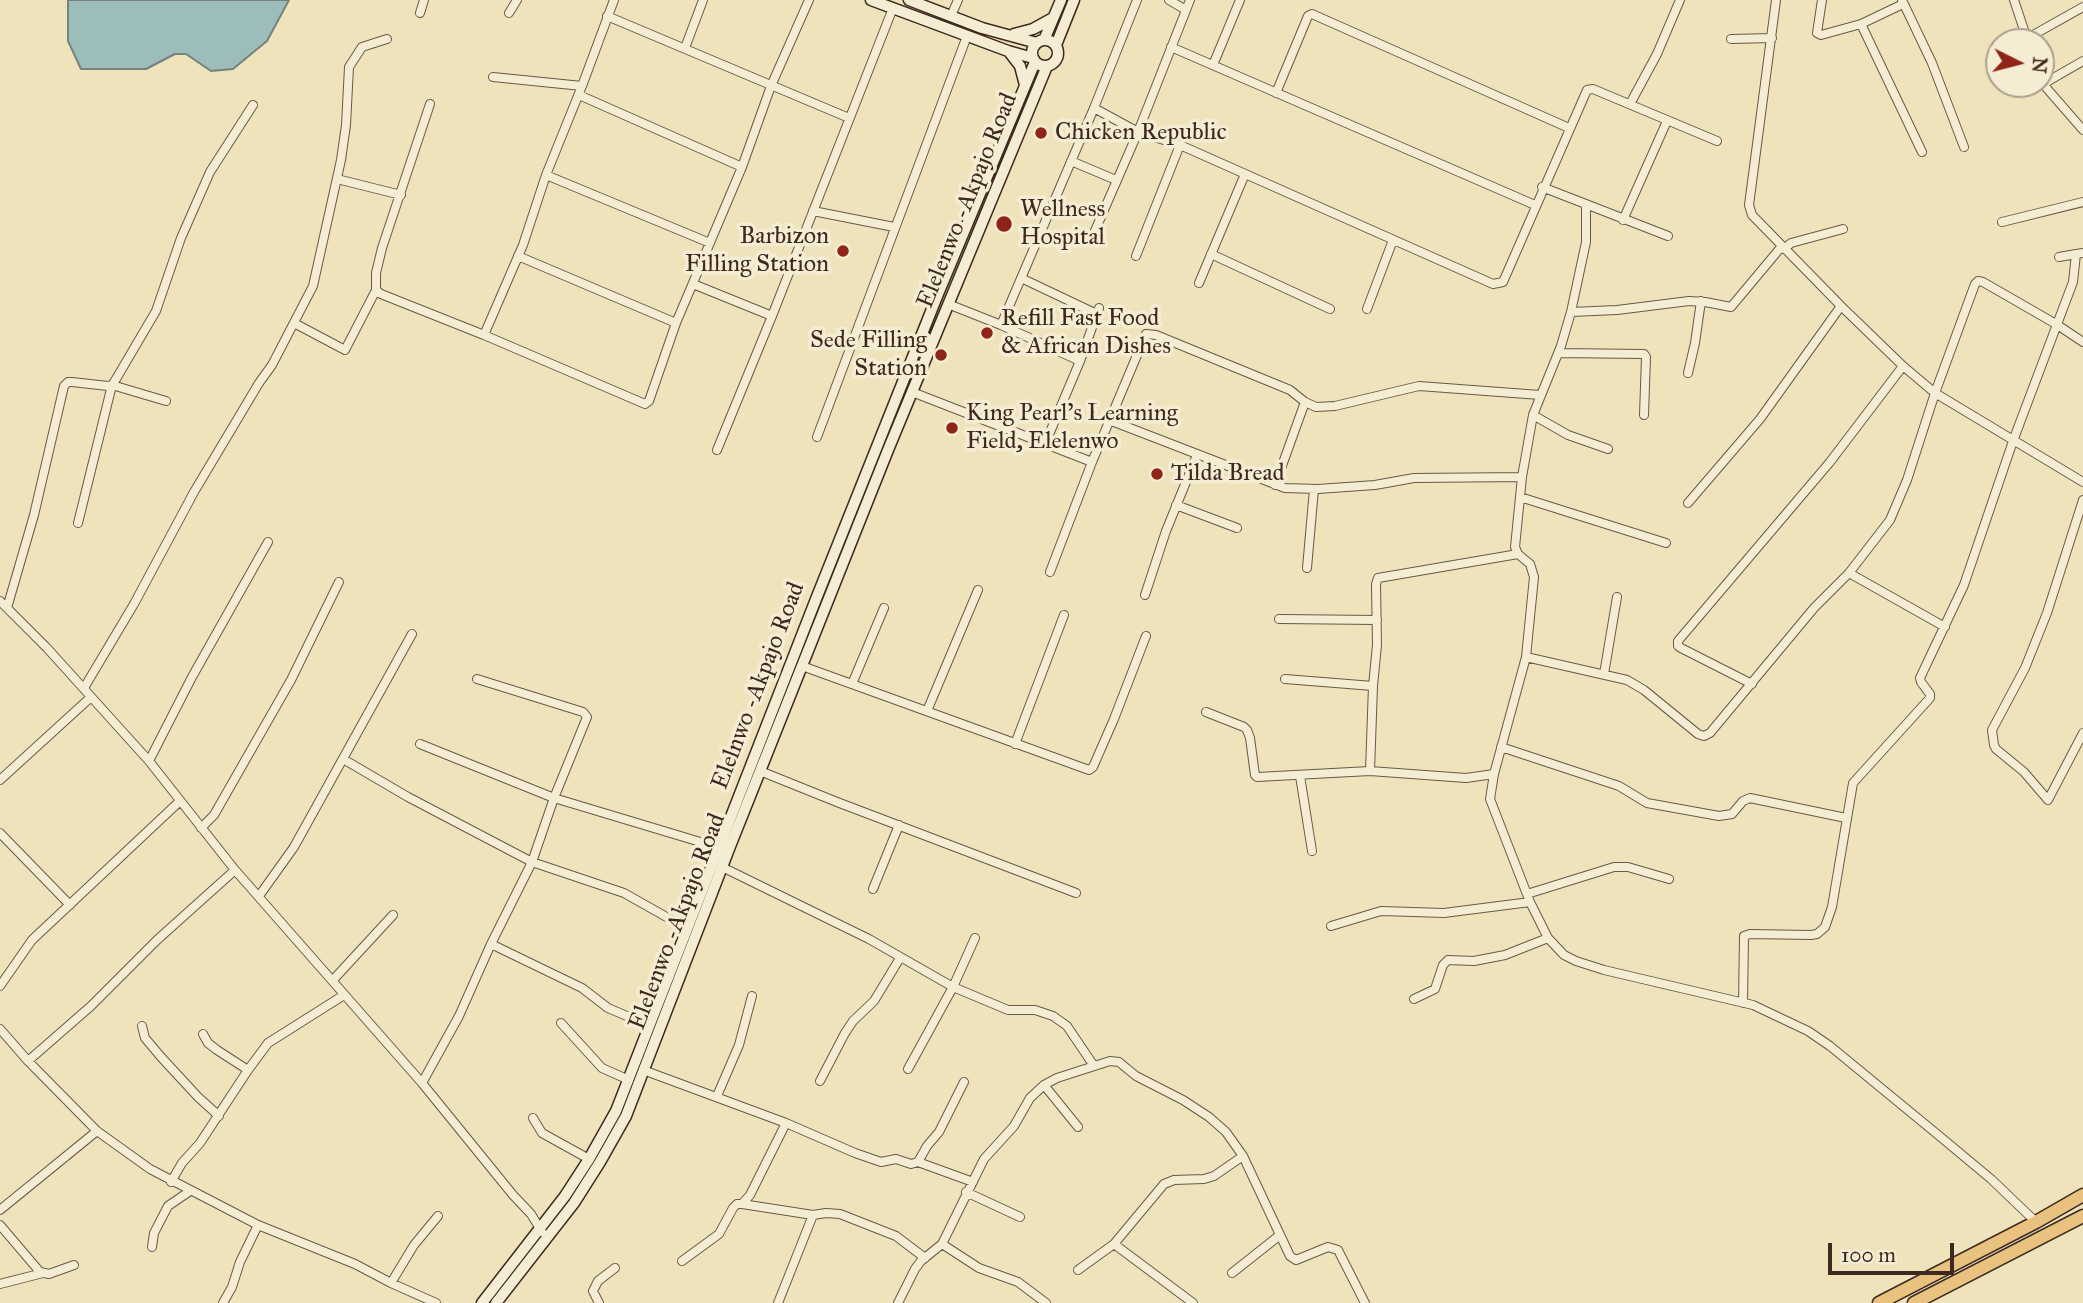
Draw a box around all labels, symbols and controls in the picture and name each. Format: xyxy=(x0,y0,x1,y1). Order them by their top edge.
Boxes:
north arrow xyxy=(1985,28,2055,98)
text: N xyxy=(2027,56,2052,74)
street label: Elelenwo -Akpajo Road xyxy=(912,89,1024,313)
place label: Chicken Republic xyxy=(1055,119,1227,147)
marker: Chicken Republic xyxy=(1033,125,1049,141)
place label: Wellness Hospital xyxy=(1020,196,1105,252)
marker: Wellness Hospital xyxy=(994,214,1014,234)
place label: Barbizon Filling Station xyxy=(685,223,829,279)
marker: Barbizon Filling Station xyxy=(835,243,851,259)
place label: Refill Fast Food & African Dishes xyxy=(1001,305,1171,361)
marker: Refill Fast Food & African Dishes xyxy=(979,325,995,341)
place label: Sede Filling Station xyxy=(810,327,927,383)
marker: Sede Filling Station xyxy=(933,347,949,363)
place label: King Pearl's Learning Field, Elelenwo xyxy=(966,400,1178,456)
marker: King Pearl's Learning Field, Elelenwo xyxy=(944,420,960,436)
place label: Tilda Bread xyxy=(1171,460,1285,488)
marker: Tilda Bread xyxy=(1149,466,1165,482)
street label: Elelnwo -Akpajo Road xyxy=(706,578,812,794)
street label: Elelenwo -Akpajo Road xyxy=(623,810,733,1034)
scale bar xyxy=(1831,1230,1957,1274)
text: 100 m xyxy=(1841,1242,1896,1268)

